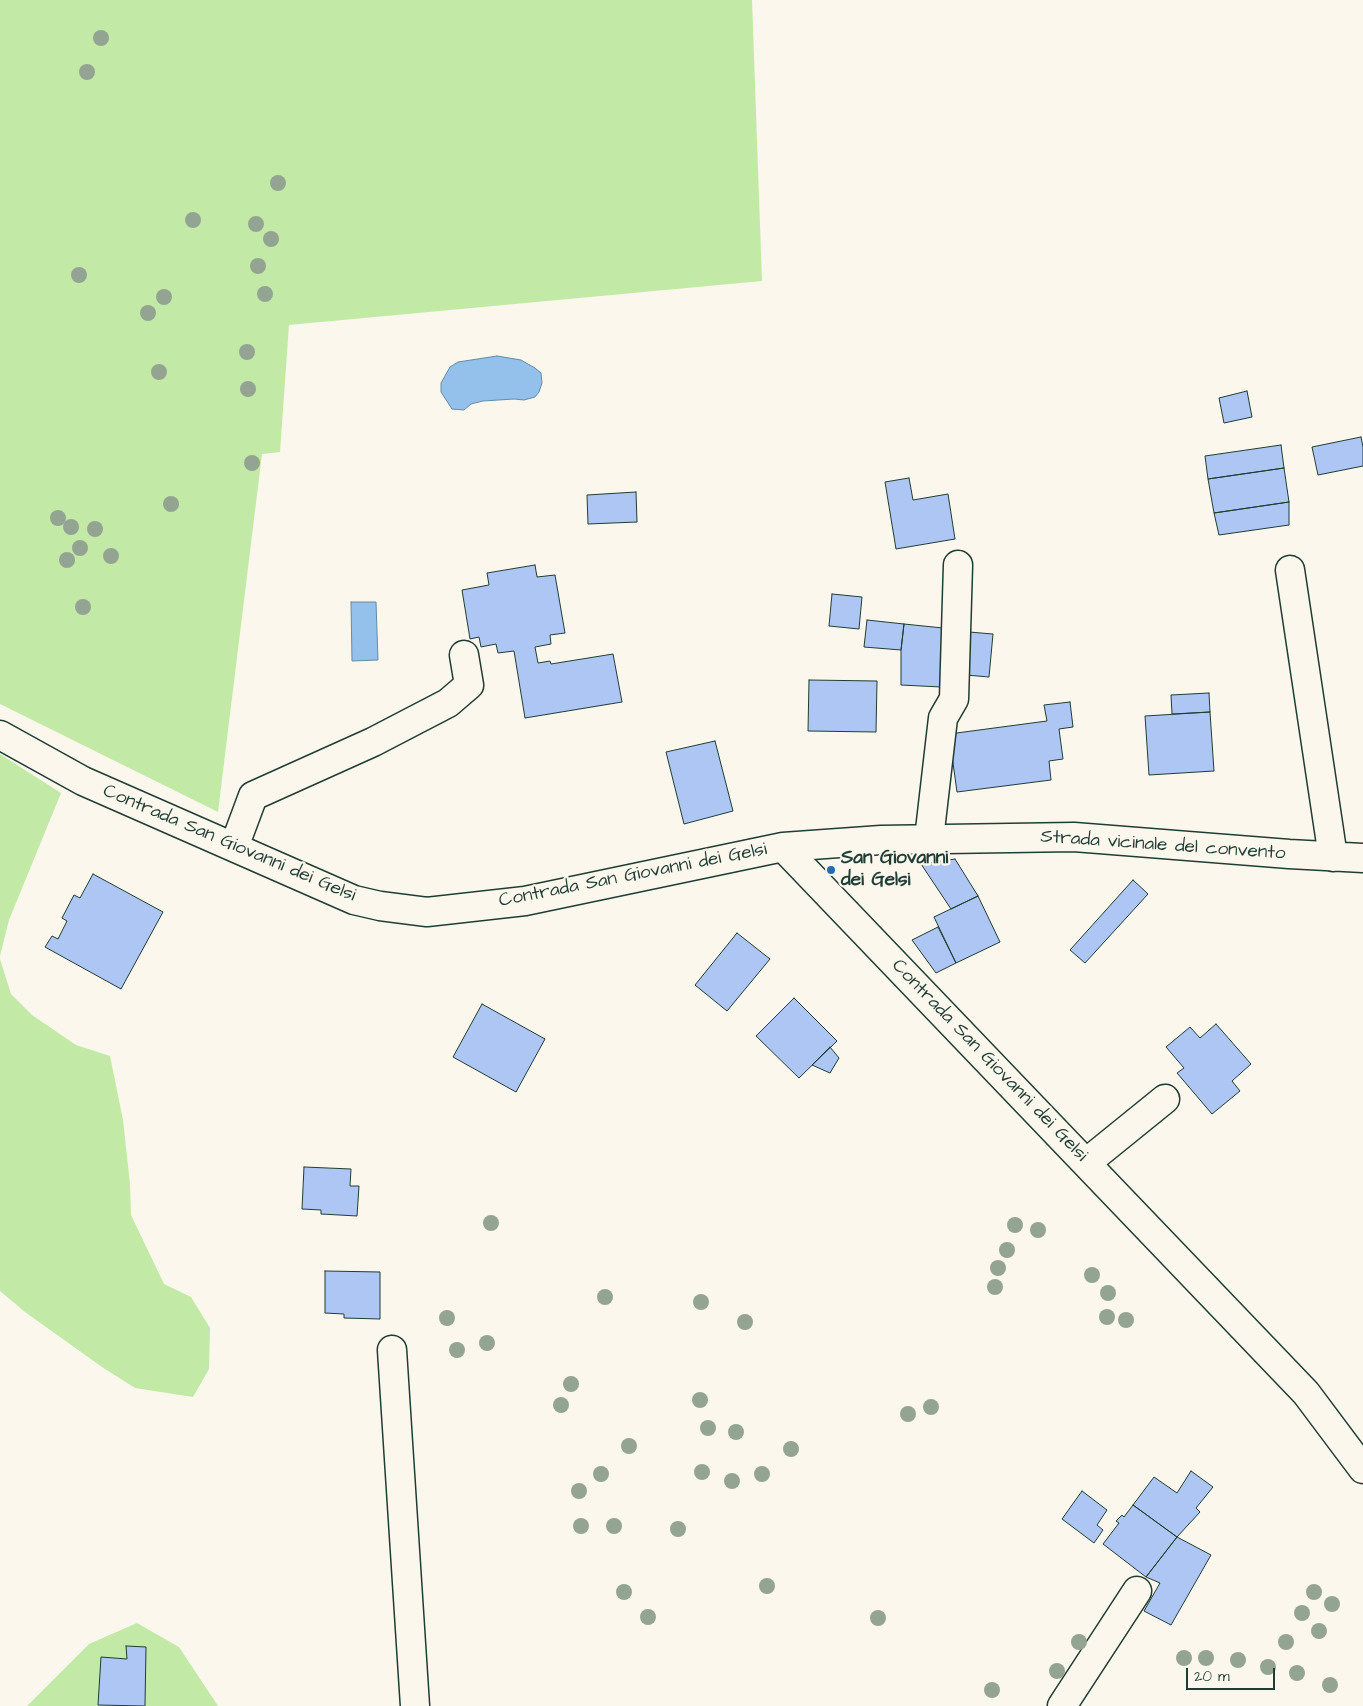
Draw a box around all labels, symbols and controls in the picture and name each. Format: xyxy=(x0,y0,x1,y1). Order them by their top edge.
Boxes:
street label: Contrada San Giovanni dei Gelsi xyxy=(99,780,359,908)
street label: Strada vicinale del convento xyxy=(1040,826,1286,866)
street label: Contrada San Giovanni dei Gelsi xyxy=(497,839,769,913)
place label: San Giovanni dei Gelsi xyxy=(841,848,948,892)
marker: San Giovanni dei Gelsi xyxy=(825,864,837,876)
street label: Contrada San Giovanni dei Gelsi xyxy=(886,955,1092,1167)
scale bar xyxy=(1188,1658,1277,1690)
text: 20 m xyxy=(1194,1666,1230,1687)

